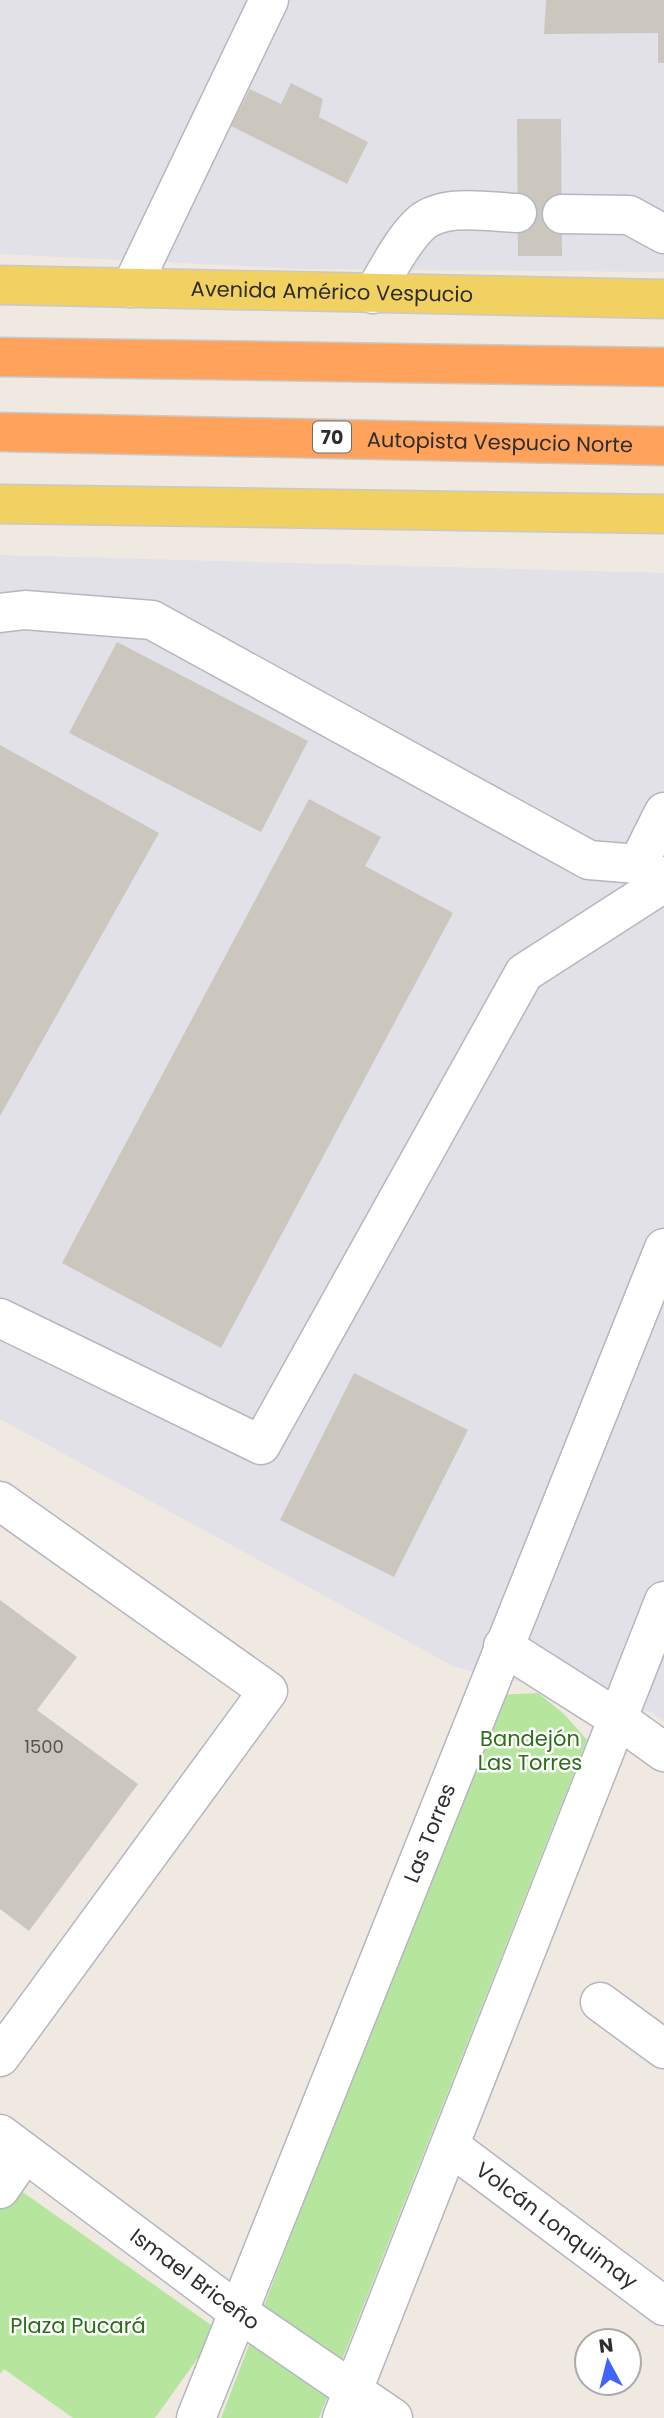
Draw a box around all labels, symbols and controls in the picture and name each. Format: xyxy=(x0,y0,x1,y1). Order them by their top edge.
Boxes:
street label: Avenida Américo Vespucio xyxy=(190,274,473,309)
road number: 70 xyxy=(313,422,351,452)
street label: Autopista Vespucio Norte xyxy=(367,425,633,459)
park label: Bandejón Las Torres xyxy=(478,1724,582,1777)
house number: 1500 xyxy=(24,1734,64,1759)
street label: Las Torres xyxy=(397,1779,462,1887)
street label: Volcán Lonquimay xyxy=(470,2155,644,2295)
street label: Ismael Briceño xyxy=(124,2221,265,2337)
park label: Plaza Pucará xyxy=(10,2311,146,2340)
north arrow xyxy=(573,2327,643,2397)
text: N xyxy=(597,2331,615,2360)

